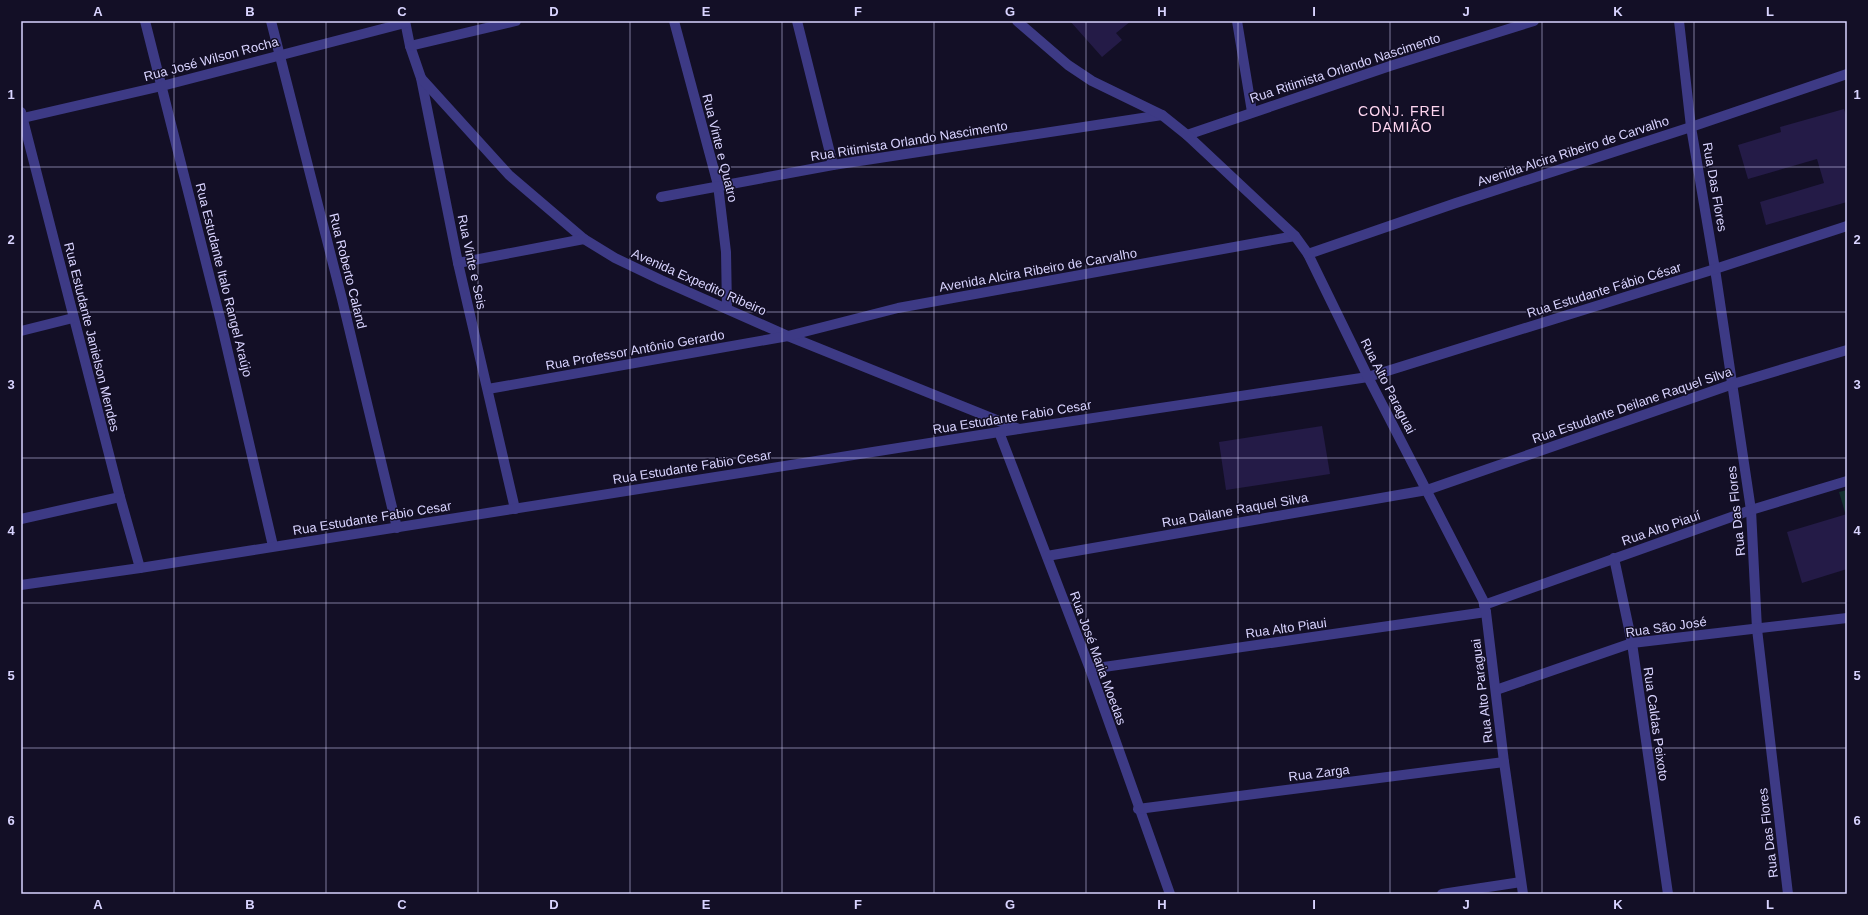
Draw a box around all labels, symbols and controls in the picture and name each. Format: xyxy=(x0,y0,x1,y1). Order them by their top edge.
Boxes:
text: A xyxy=(93,4,103,19)
text: B xyxy=(245,4,255,19)
text: C xyxy=(397,4,407,19)
text: D xyxy=(549,4,559,19)
text: E xyxy=(702,4,711,19)
text: F xyxy=(854,4,862,19)
text: G xyxy=(1005,4,1015,19)
text: H xyxy=(1157,4,1167,19)
text: I xyxy=(1312,4,1316,19)
text: J xyxy=(1462,4,1470,19)
text: K xyxy=(1613,4,1623,19)
text: L xyxy=(1766,4,1774,19)
street label: Rua Ritimista Orlando Nascimento xyxy=(1248,30,1442,106)
street label: Rua José Wilson Rocha xyxy=(142,34,281,84)
text: 1 xyxy=(7,87,15,102)
text: 1 xyxy=(1853,87,1861,102)
street label: Rua Vinte e Quatro xyxy=(699,92,741,204)
district label: CONJ. FREI DAMIÃO xyxy=(1358,103,1446,135)
street label: Avenida Alcira Ribeiro de Carvalho xyxy=(1475,113,1671,189)
street label: Rua Ritimista Orlando Nascimento xyxy=(809,118,1009,164)
street label: Rua Das Flores xyxy=(1700,141,1730,233)
street label: Rua Estudante Italo Rangel Araújo xyxy=(193,181,255,379)
street label: Rua Roberto Caland xyxy=(326,212,370,330)
street label: Rua Vinte e Seis xyxy=(455,213,489,311)
text: 2 xyxy=(7,232,15,247)
text: 2 xyxy=(1853,232,1861,247)
street label: Rua Estudante Janielson Mendes xyxy=(61,241,123,434)
street label: Avenida Alcira Ribeiro de Carvalho xyxy=(938,245,1138,295)
street label: Avenida Expedito Ribeiro xyxy=(629,246,769,318)
street label: Rua Estudante Fábio César xyxy=(1525,259,1684,321)
street label: Rua Professor Antônio Gerardo xyxy=(544,327,726,373)
street label: Rua Alto Paraguai xyxy=(1358,336,1419,436)
street label: Rua Estudante Deilane Raquel Silva xyxy=(1530,363,1735,446)
text: 3 xyxy=(7,377,15,392)
text: 3 xyxy=(1853,377,1861,392)
street label: Rua Estudante Fabio Cesar xyxy=(932,397,1093,437)
street label: Rua Estudante Fabio Cesar xyxy=(612,447,773,487)
street label: Rua Das Flores xyxy=(1724,465,1748,557)
street label: Rua Dailane Raquel Silva xyxy=(1161,490,1310,530)
street label: Rua Estudante Fabio Cesar xyxy=(292,498,453,538)
street label: Rua Alto Piauí xyxy=(1620,507,1703,549)
text: 4 xyxy=(7,523,15,538)
text: 4 xyxy=(1853,523,1861,538)
street label: Rua José Maria Moedas xyxy=(1067,589,1129,727)
street label: Rua São José xyxy=(1625,614,1707,640)
street label: Rua Alto Piaui xyxy=(1245,615,1328,641)
street label: Rua Alto Paraguai xyxy=(1468,638,1496,744)
street label: Rua Caldas Peixoto xyxy=(1641,666,1671,782)
text: 5 xyxy=(7,668,15,683)
text: 5 xyxy=(1853,668,1861,683)
street label: Rua Zarga xyxy=(1288,762,1351,784)
street label: Rua Das Flores xyxy=(1755,787,1781,879)
text: 6 xyxy=(7,813,15,828)
text: 6 xyxy=(1853,813,1861,828)
text: A xyxy=(93,897,103,912)
text: B xyxy=(245,897,255,912)
text: C xyxy=(397,897,407,912)
text: D xyxy=(549,897,559,912)
text: E xyxy=(702,897,711,912)
text: F xyxy=(854,897,862,912)
text: G xyxy=(1005,897,1015,912)
text: H xyxy=(1157,897,1167,912)
text: I xyxy=(1312,897,1316,912)
text: J xyxy=(1462,897,1470,912)
text: K xyxy=(1613,897,1623,912)
text: L xyxy=(1766,897,1774,912)

